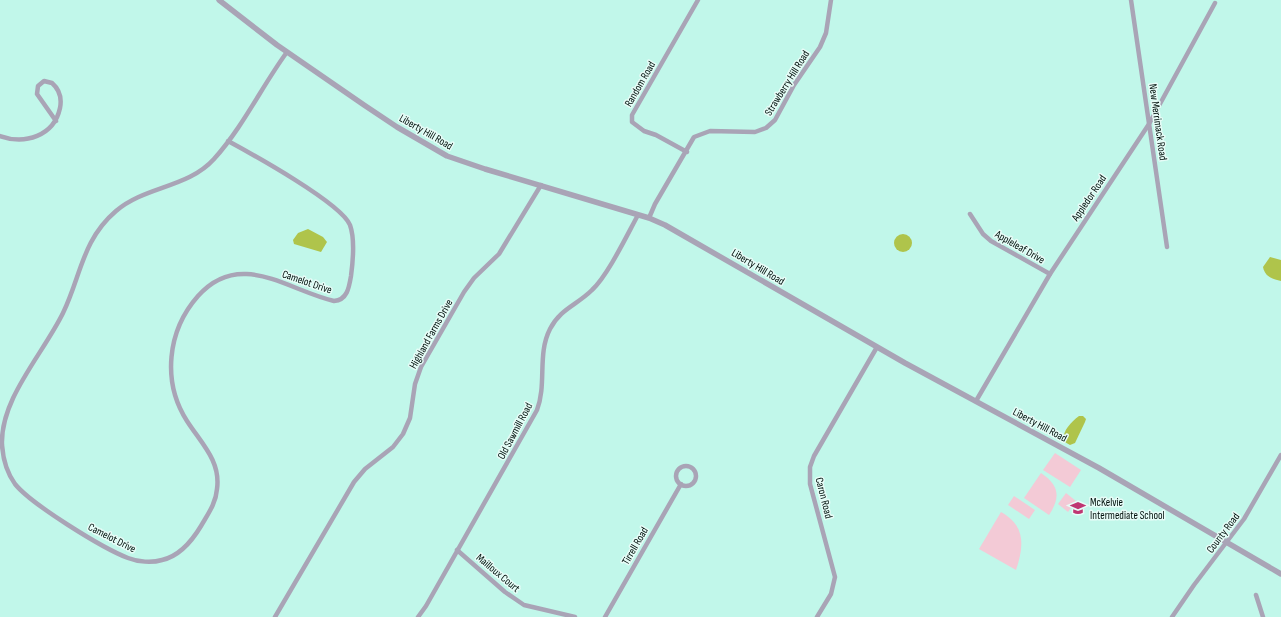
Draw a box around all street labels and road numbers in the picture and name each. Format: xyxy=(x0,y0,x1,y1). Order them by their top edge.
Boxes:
street label: Strawberry Hill Road xyxy=(762,48,812,118)
street label: Random Road xyxy=(622,59,658,109)
street label: New Merrimack Road xyxy=(1146,83,1170,162)
street label: Liberty Hill Road xyxy=(397,111,455,153)
street label: Appledor Road xyxy=(1068,172,1109,224)
street label: Appleleaf Drive xyxy=(992,227,1047,266)
street label: Liberty Hill Road xyxy=(729,246,787,288)
street label: Camelot Drive xyxy=(280,267,334,297)
street label: Highland Farms Drive xyxy=(407,297,455,371)
street label: Old Sawmill Road xyxy=(495,400,536,461)
street label: Liberty Hill Road xyxy=(1011,405,1070,445)
street label: Caron Road xyxy=(813,476,835,520)
street label: County Road xyxy=(1204,510,1243,556)
street label: Camelot Drive xyxy=(86,520,138,556)
street label: Tirrell Road xyxy=(619,525,651,567)
street label: Mailloux Court xyxy=(474,551,523,595)

